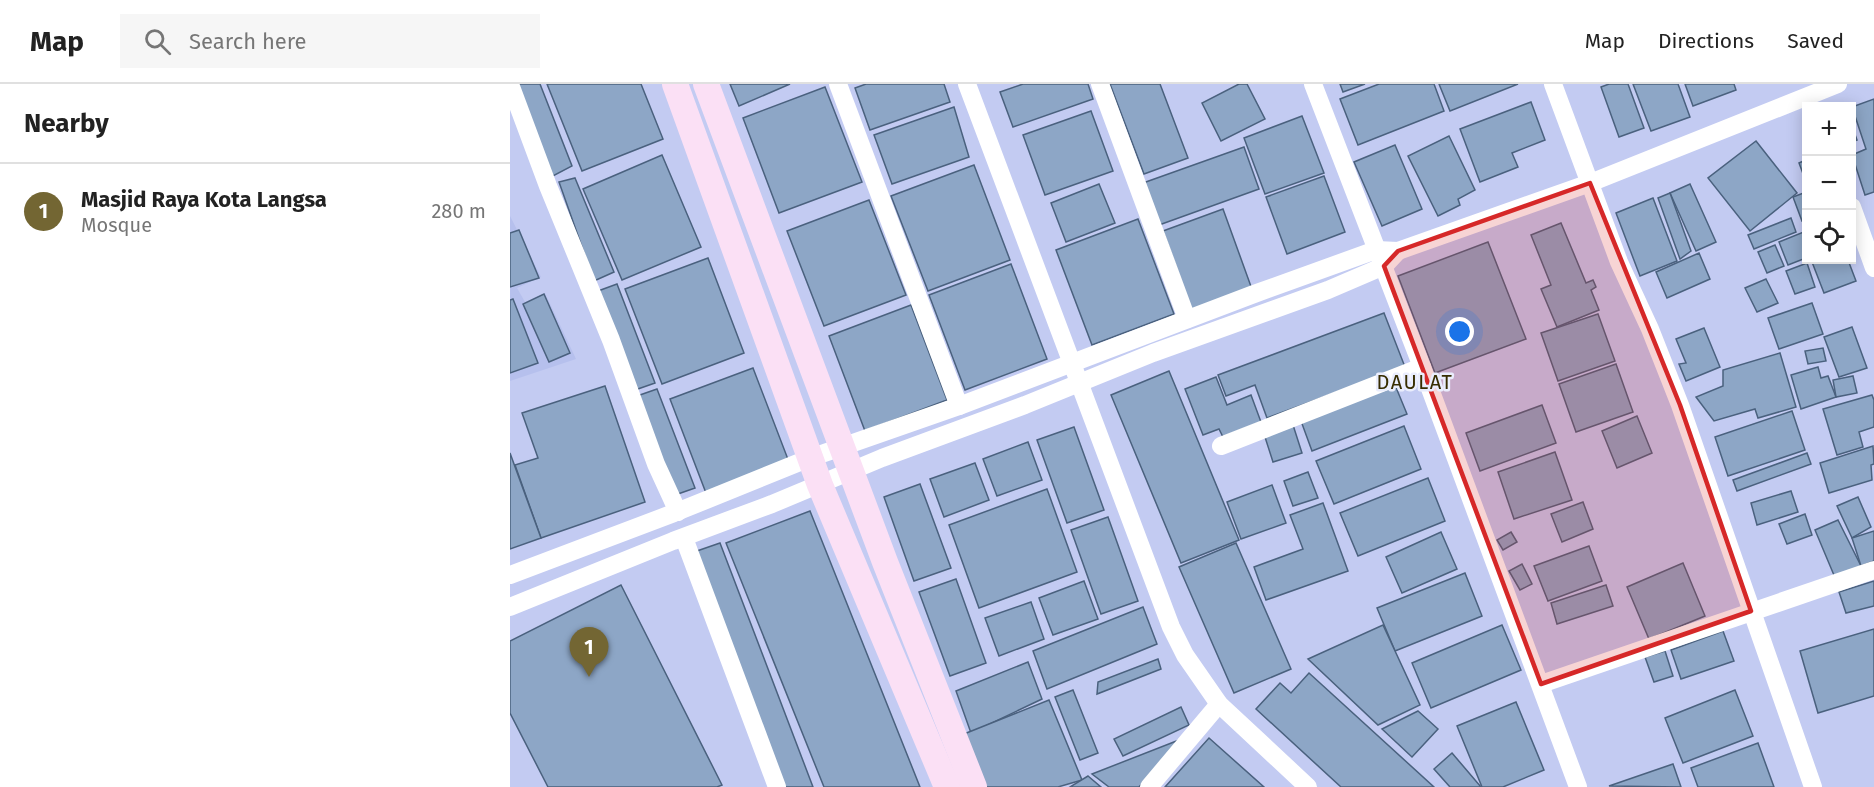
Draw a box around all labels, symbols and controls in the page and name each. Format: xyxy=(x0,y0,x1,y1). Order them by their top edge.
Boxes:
search box xyxy=(120,14,540,68)
text: Map xyxy=(30,25,84,58)
icon: search xyxy=(141,25,174,58)
text: Search here xyxy=(189,28,307,55)
text: Map xyxy=(1585,28,1625,54)
text: Directions xyxy=(1658,28,1754,54)
text: Saved xyxy=(1787,28,1844,54)
map controls xyxy=(1802,102,1856,264)
button: + xyxy=(1802,102,1856,156)
text: Nearby xyxy=(24,108,109,139)
button: − xyxy=(1802,156,1856,210)
text: Masjid Raya Kota Langsa xyxy=(81,186,327,213)
text: 1 xyxy=(39,199,48,223)
text: 280 m xyxy=(431,199,486,223)
button: locate xyxy=(1802,210,1856,264)
text: Mosque xyxy=(81,213,152,237)
your location xyxy=(1445,317,1474,346)
district label: DAULAT xyxy=(1377,370,1453,394)
pin: 1 xyxy=(570,628,608,677)

